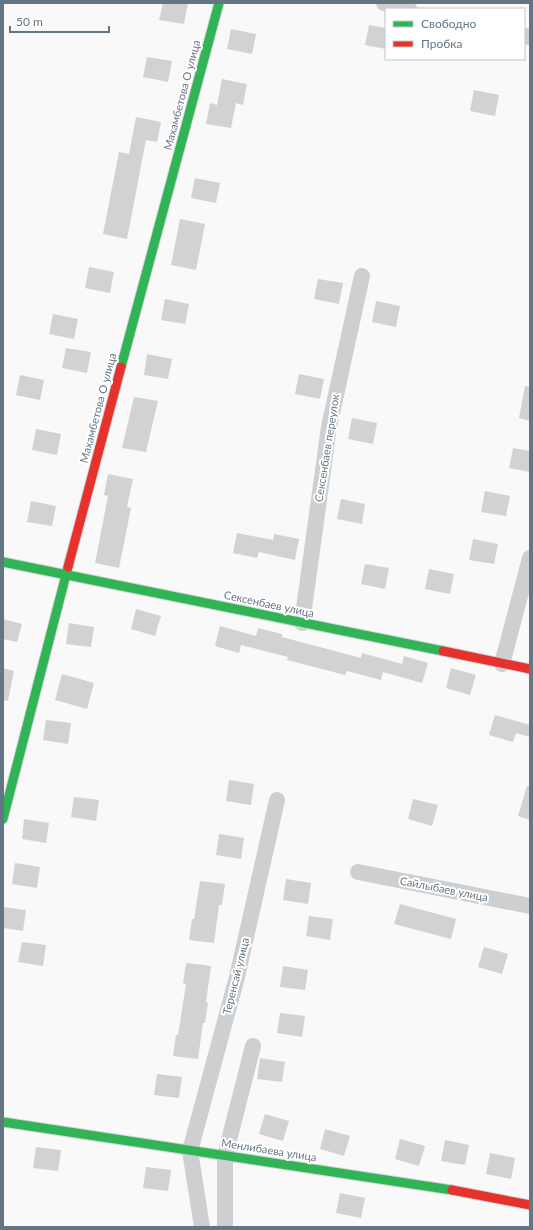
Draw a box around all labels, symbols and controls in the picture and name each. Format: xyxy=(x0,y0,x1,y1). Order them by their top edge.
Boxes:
scale bar xyxy=(10,8,109,34)
legend xyxy=(385,8,525,60)
text: 50 m xyxy=(16,14,43,29)
text: Свободно xyxy=(421,16,477,31)
text: Пробка xyxy=(421,36,462,51)
street label: Махамбетова О улица xyxy=(161,38,202,151)
street label: Махамбетова О улица xyxy=(77,351,118,464)
street label: Сексенбаев переулок xyxy=(312,393,342,503)
street label: Сексенбаев улица xyxy=(223,588,315,619)
street label: Сайлыбаев улица xyxy=(399,874,489,903)
street label: Теренсай улица xyxy=(220,936,251,1016)
street label: Менлибаева улица xyxy=(220,1136,318,1163)

